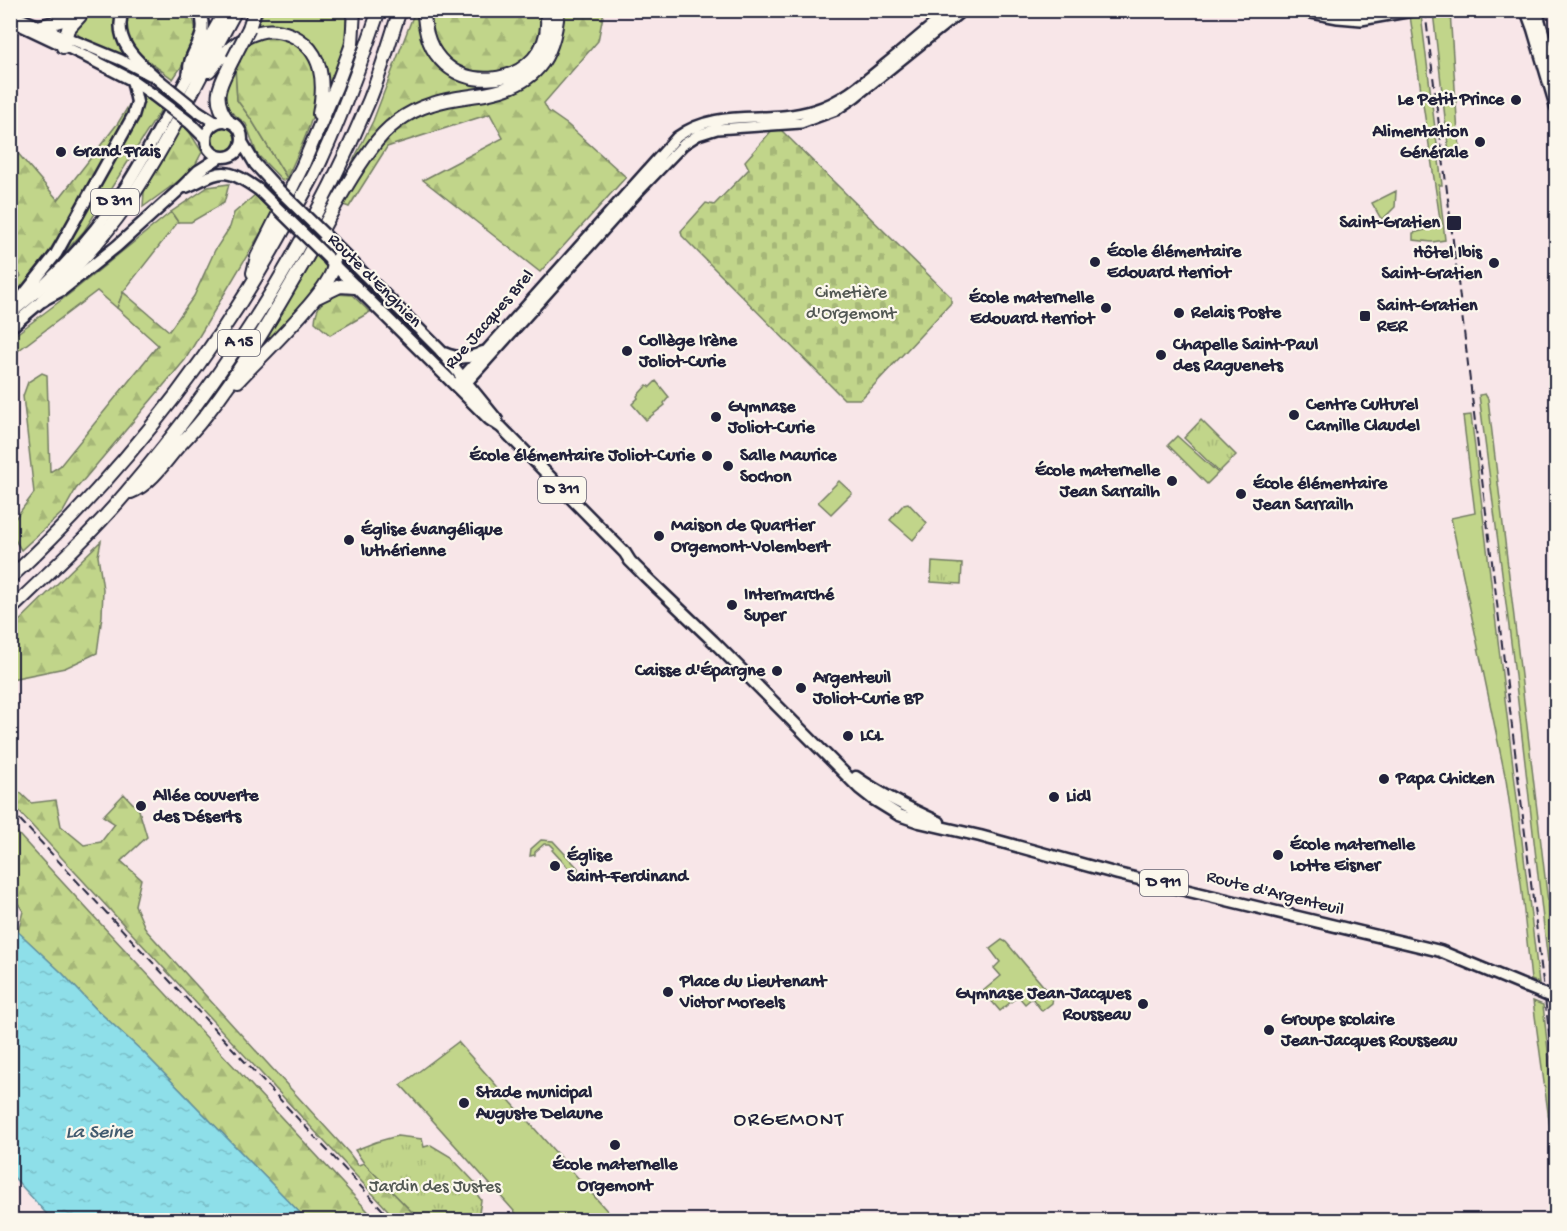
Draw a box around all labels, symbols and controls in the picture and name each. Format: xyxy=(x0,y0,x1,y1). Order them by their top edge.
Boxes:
place label: Le Petit Prince xyxy=(1398,90,1505,111)
marker: Le Petit Prince xyxy=(1509,93,1523,107)
place label: Alimentation Générale xyxy=(1371,122,1469,164)
marker: Alimentation Générale xyxy=(1473,135,1487,149)
place label: Grand Frais xyxy=(73,142,162,163)
marker: Grand Frais xyxy=(54,145,68,159)
road number: D 311 xyxy=(91,189,139,215)
place label: Saint-Gratien xyxy=(1339,213,1440,234)
marker: Saint-Gratien xyxy=(1445,214,1463,232)
street label: Route d'Enghien xyxy=(323,230,426,333)
place label: École élémentaire Edouard Herriot xyxy=(1107,241,1242,284)
place label: Hôtel Ibis Saint-Gratien xyxy=(1381,243,1483,285)
marker: École élémentaire Edouard Herriot xyxy=(1088,255,1102,269)
marker: Hôtel Ibis Saint-Gratien xyxy=(1487,256,1501,270)
street label: Rue Jacques Brel xyxy=(441,266,539,374)
park label: Cimetière d'Orgemont xyxy=(806,283,898,325)
place label: École maternelle Edouard Herriot xyxy=(969,287,1096,330)
place label: Saint-Gratien RER xyxy=(1376,296,1478,338)
marker: École maternelle Edouard Herriot xyxy=(1099,301,1113,315)
place label: Relais Poste xyxy=(1190,303,1282,324)
marker: Relais Poste xyxy=(1172,306,1186,320)
marker: Saint-Gratien RER xyxy=(1358,309,1372,323)
road number: A 15 xyxy=(218,330,260,356)
place label: Collège Irène Joliot-Curie xyxy=(638,331,738,373)
place label: Chapelle Saint-Paul des Raguenets xyxy=(1172,335,1318,377)
marker: Collège Irène Joliot-Curie xyxy=(620,344,634,358)
marker: Chapelle Saint-Paul des Raguenets xyxy=(1154,348,1168,362)
place label: Centre Culturel Camille Claudel xyxy=(1305,395,1420,437)
place label: Gymnase Joliot-Curie xyxy=(727,397,816,439)
marker: Centre Culturel Camille Claudel xyxy=(1287,408,1301,422)
marker: Gymnase Joliot-Curie xyxy=(709,410,723,424)
place label: École élémentaire Joliot-Curie xyxy=(470,445,696,467)
place label: Salle Maurice Sochon xyxy=(740,446,837,488)
marker: École élémentaire Joliot-Curie xyxy=(700,449,714,463)
marker: Salle Maurice Sochon xyxy=(721,459,735,473)
place label: École maternelle Jean Sarrailh xyxy=(1035,460,1161,503)
place label: École élémentaire Jean Sarrailh xyxy=(1252,473,1388,516)
marker: École maternelle Jean Sarrailh xyxy=(1165,474,1179,488)
road number: D 311 xyxy=(538,477,586,503)
marker: École élémentaire Jean Sarrailh xyxy=(1234,487,1248,501)
place label: Maison de Quartier Orgemont-Volembert xyxy=(671,516,831,558)
place label: Église évangélique luthérienne xyxy=(360,519,503,562)
marker: Maison de Quartier Orgemont-Volembert xyxy=(652,529,666,543)
marker: Église évangélique luthérienne xyxy=(342,533,356,547)
place label: Intermarché Super xyxy=(744,585,835,627)
marker: Intermarché Super xyxy=(725,598,739,612)
place label: Caisse d'Épargne xyxy=(634,660,766,682)
marker: Caisse d'Épargne xyxy=(770,664,784,678)
place label: Argenteuil Joliot-Curie BP xyxy=(812,668,924,710)
marker: Argenteuil Joliot-Curie BP xyxy=(794,681,808,695)
place label: LCL xyxy=(860,726,884,747)
marker: LCL xyxy=(841,729,855,743)
place label: Papa Chicken xyxy=(1395,769,1495,790)
marker: Papa Chicken xyxy=(1377,772,1391,786)
place label: Allée couverte des Déserts xyxy=(152,786,259,828)
place label: Lidl xyxy=(1066,787,1091,808)
marker: Lidl xyxy=(1047,790,1061,804)
marker: Allée couverte des Déserts xyxy=(134,799,148,813)
place label: École maternelle Lotte Eisner xyxy=(1290,834,1416,877)
place label: Église Saint-Ferdinand xyxy=(567,845,690,888)
marker: École maternelle Lotte Eisner xyxy=(1271,848,1285,862)
marker: Église Saint-Ferdinand xyxy=(548,859,562,873)
street label: Route d'Argenteuil xyxy=(1204,867,1346,921)
road number: D 911 xyxy=(1140,870,1188,896)
place label: Place du Lieutenant Victor Moreels xyxy=(679,972,828,1014)
place label: Gymnase Jean-Jacques Rousseau xyxy=(955,984,1132,1026)
marker: Place du Lieutenant Victor Moreels xyxy=(661,985,675,999)
marker: Gymnase Jean-Jacques Rousseau xyxy=(1136,997,1150,1011)
place label: Groupe scolaire Jean-Jacques Rousseau xyxy=(1280,1010,1458,1052)
marker: Groupe scolaire Jean-Jacques Rousseau xyxy=(1262,1023,1276,1037)
place label: Stade municipal Auguste Delaune xyxy=(475,1083,603,1125)
marker: Stade municipal Auguste Delaune xyxy=(457,1096,471,1110)
district label: ORGEMONT xyxy=(734,1109,844,1134)
water label: La Seine xyxy=(66,1122,133,1145)
marker: École maternelle Orgemont xyxy=(608,1138,622,1152)
place label: École maternelle Orgemont xyxy=(552,1154,678,1197)
park label: Jardin des Justes xyxy=(369,1177,502,1198)

